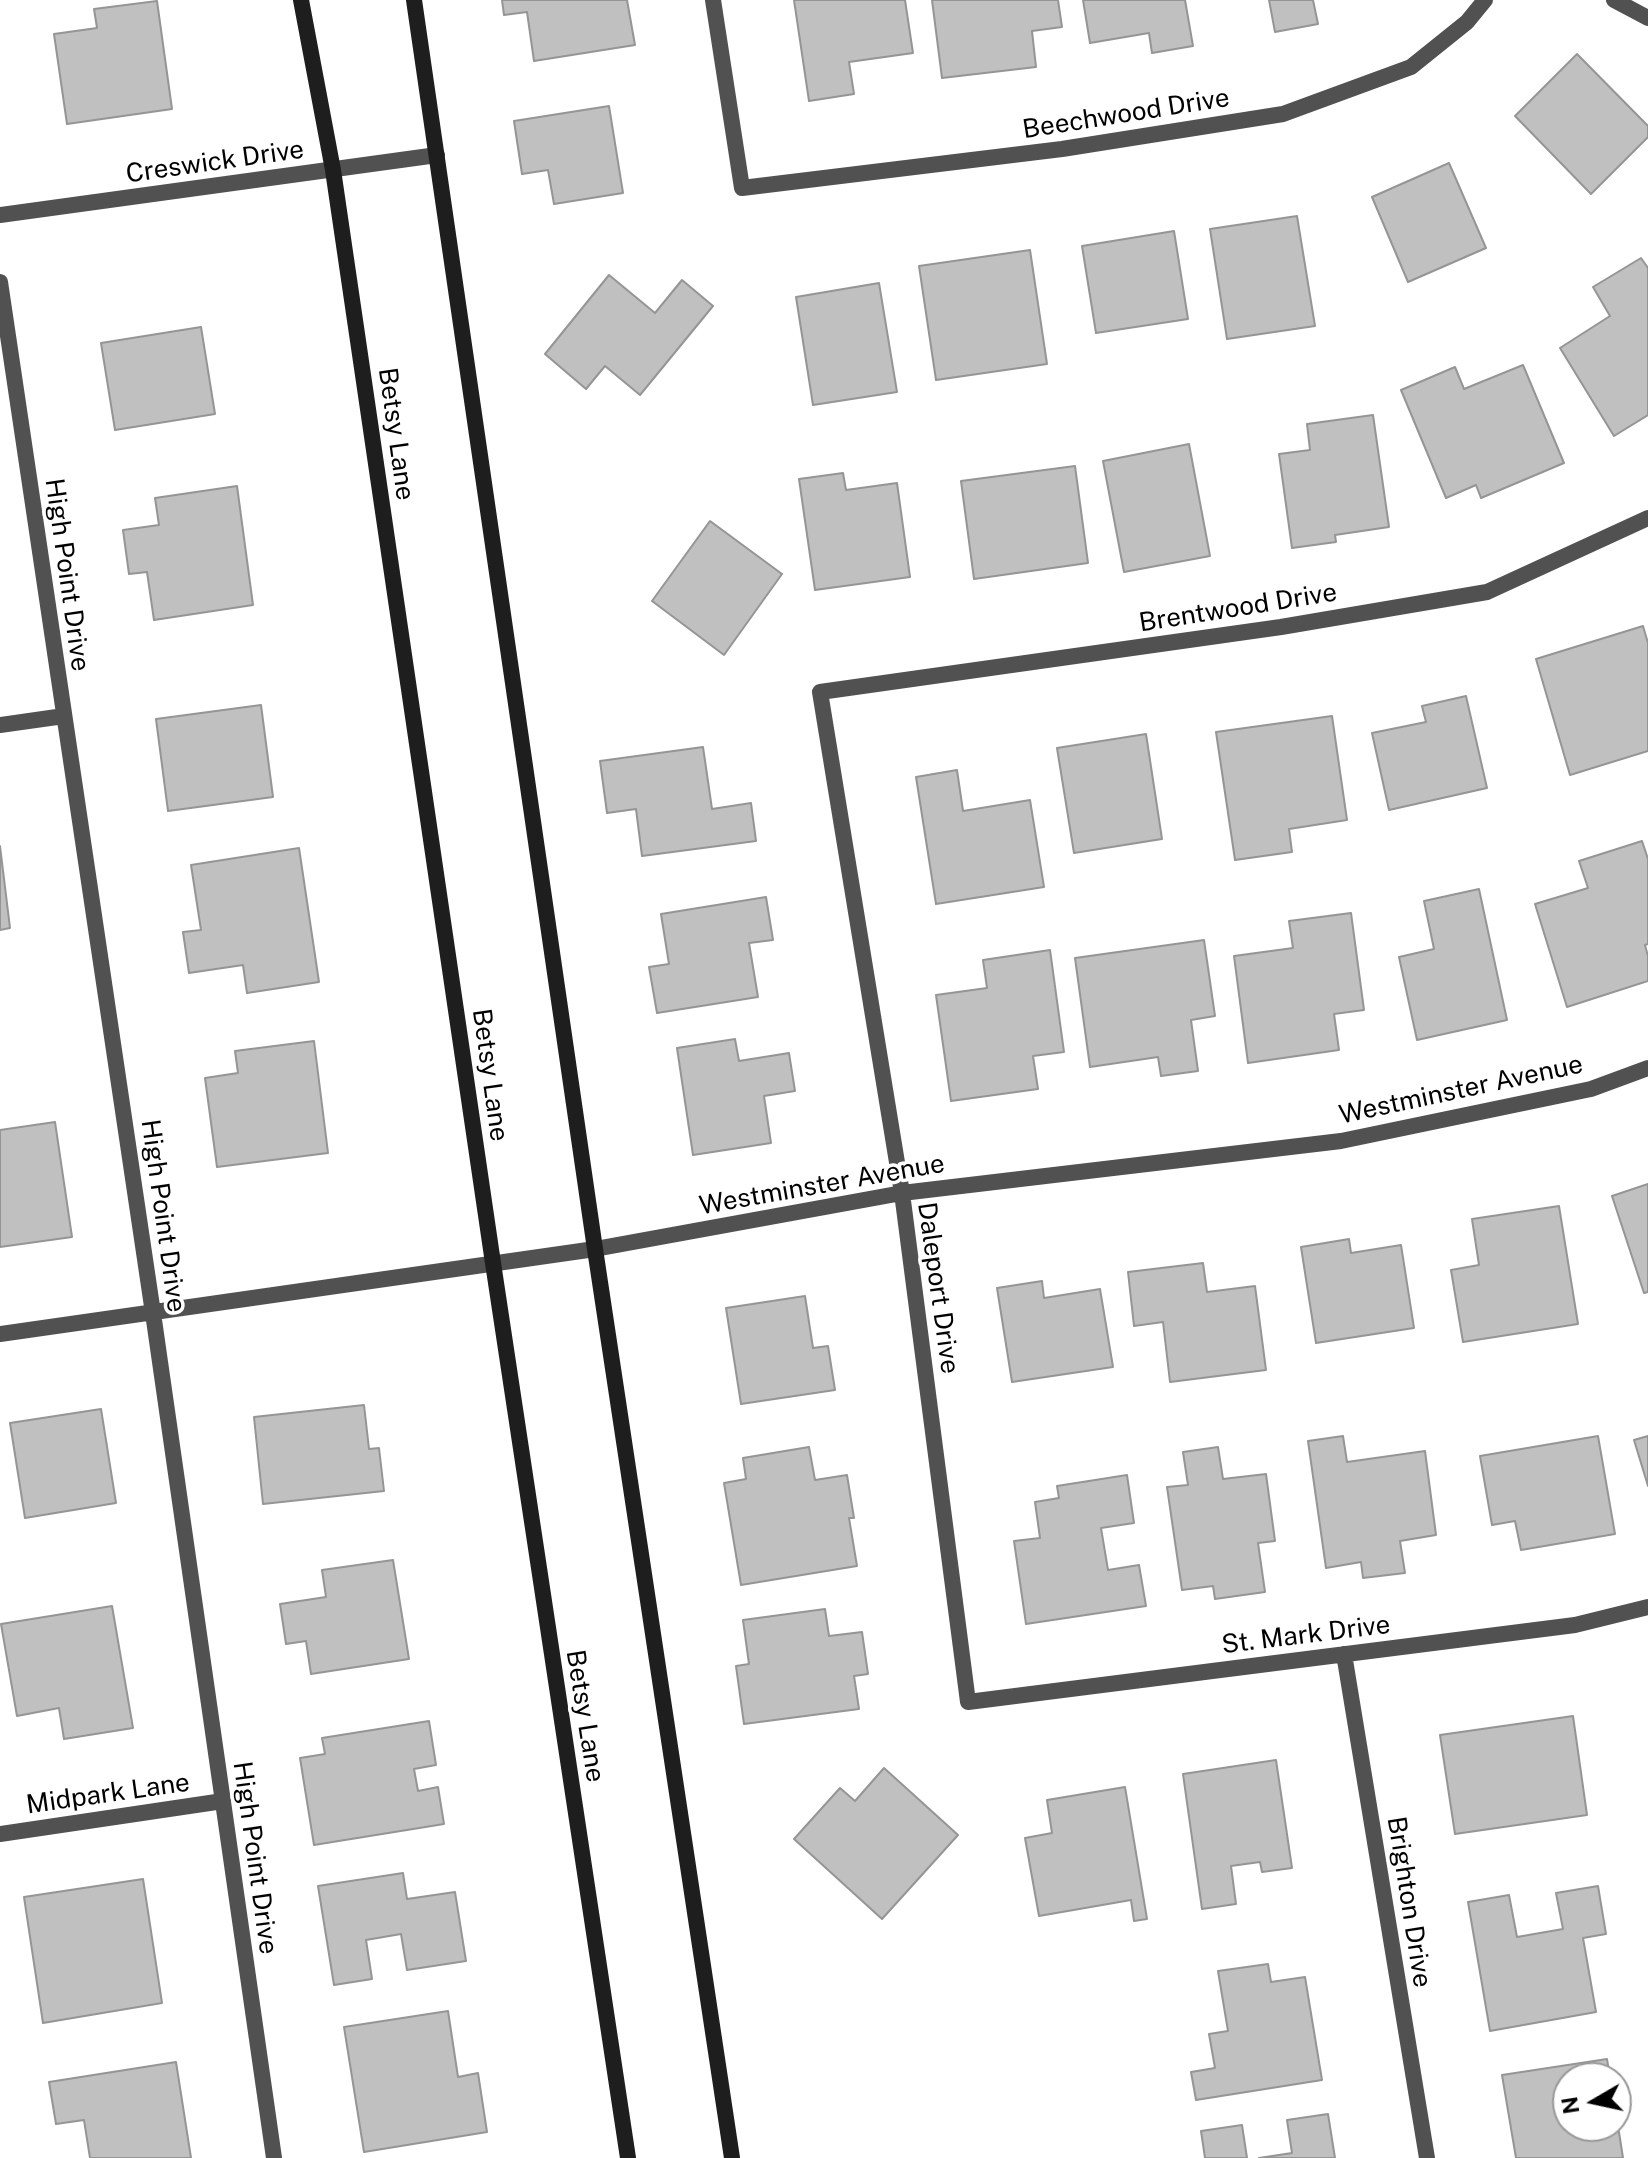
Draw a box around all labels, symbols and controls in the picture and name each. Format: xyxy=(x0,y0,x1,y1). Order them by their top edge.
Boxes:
street label: Beechwood Drive xyxy=(1020,82,1232,146)
street label: Creswick Drive xyxy=(124,134,306,190)
street label: Betsy Lane xyxy=(371,366,421,502)
street label: High Point Drive xyxy=(38,477,96,673)
street label: Brentwood Drive xyxy=(1137,577,1339,639)
street label: Betsy Lane xyxy=(465,1007,515,1143)
street label: Westminster Avenue xyxy=(1336,1049,1586,1131)
street label: High Point Drive xyxy=(134,1118,192,1314)
street label: Westminster Avenue xyxy=(697,1148,947,1222)
street label: Daleport Drive xyxy=(911,1200,965,1376)
street label: St. Mark Drive xyxy=(1220,1609,1392,1661)
street label: Betsy Lane xyxy=(559,1648,611,1784)
street label: High Point Drive xyxy=(226,1760,284,1956)
street label: Midpark Lane xyxy=(24,1767,192,1821)
street label: Brighton Drive xyxy=(1380,1814,1438,1990)
north arrow xyxy=(1552,2062,1632,2142)
text: N xyxy=(1556,2095,1584,2116)

